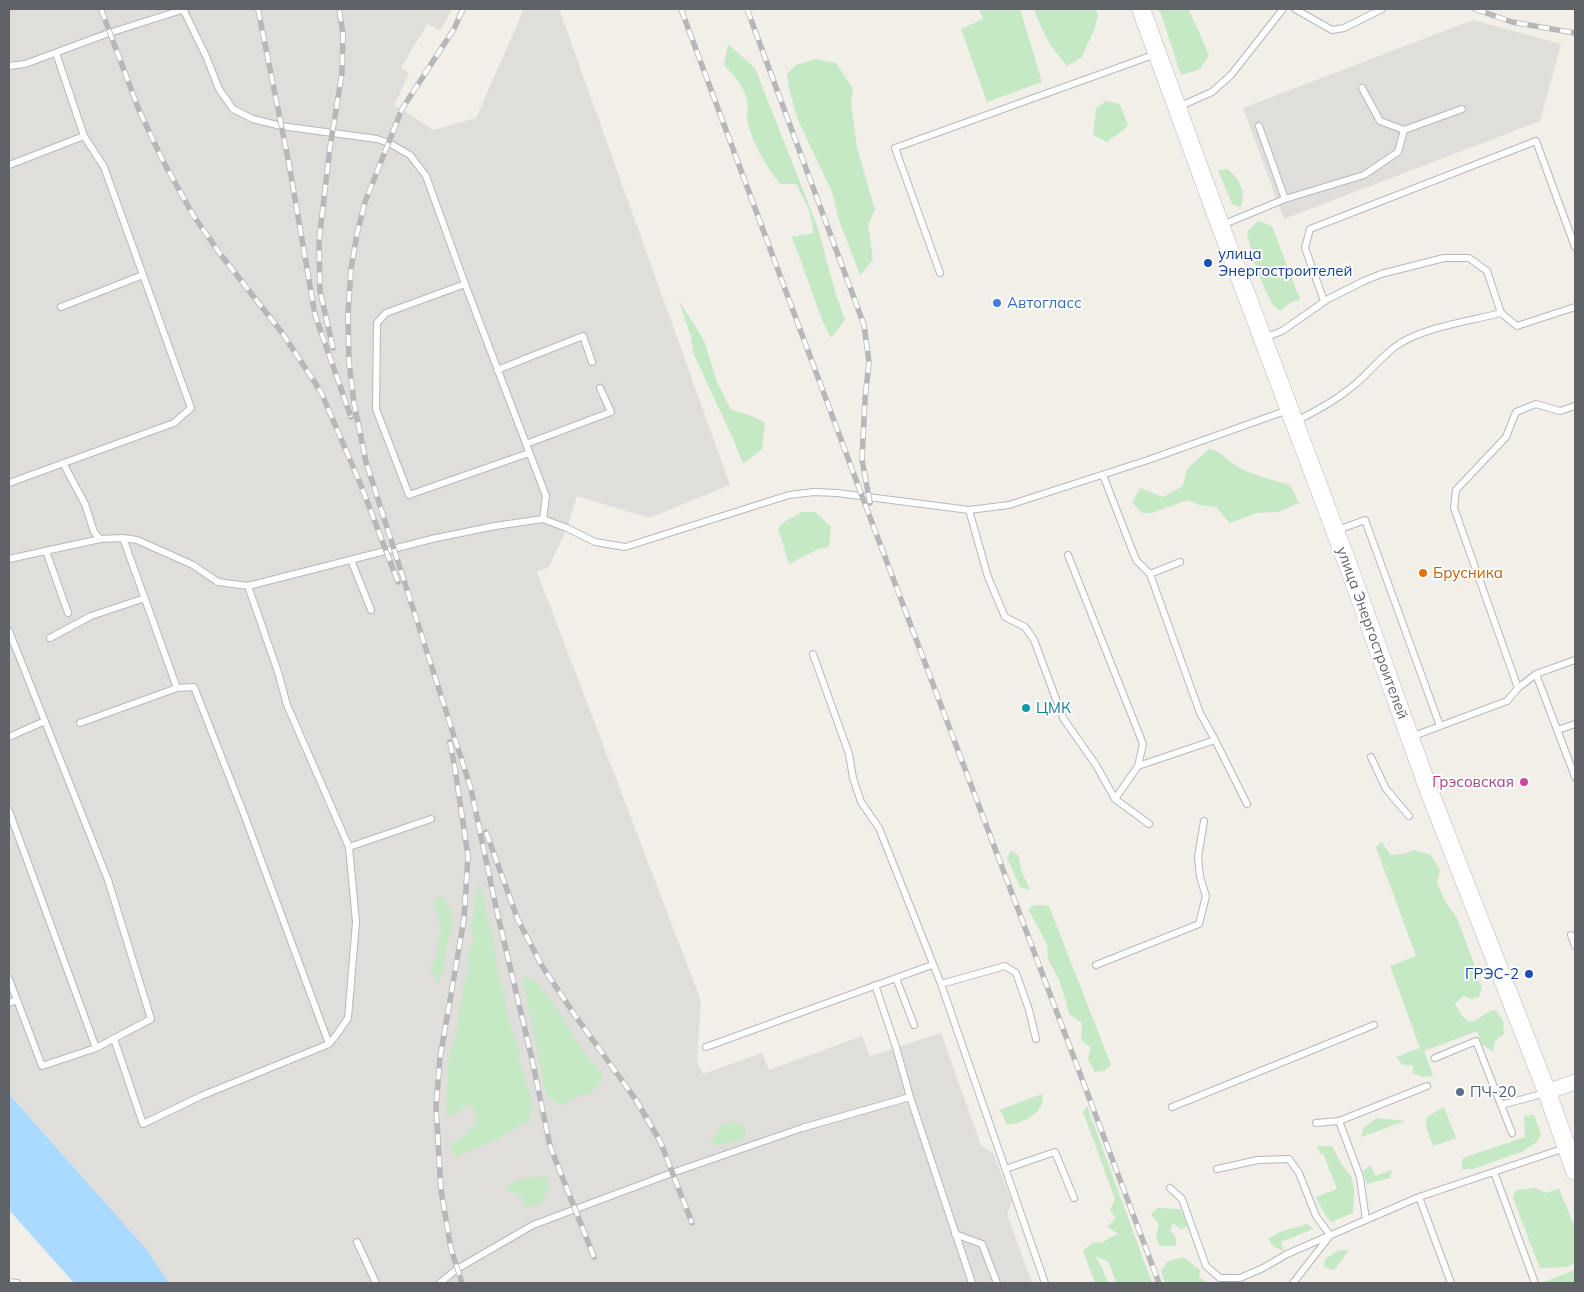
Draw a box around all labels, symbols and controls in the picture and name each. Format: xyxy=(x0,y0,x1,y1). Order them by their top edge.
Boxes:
place label: улица Энергостроителей xyxy=(1218,245,1353,280)
marker: улица Энергостроителей xyxy=(1202,257,1214,269)
place label: Автогласс xyxy=(1007,294,1082,312)
marker: Автогласс xyxy=(991,297,1003,309)
street label: улица Энергостроителей xyxy=(1332,544,1412,722)
place label: Брусника xyxy=(1433,564,1503,582)
marker: Брусника xyxy=(1417,567,1429,579)
place label: ЦМК xyxy=(1036,699,1071,717)
marker: ЦМК xyxy=(1020,702,1032,714)
place label: Грэсовская xyxy=(1432,773,1514,791)
marker: Грэсовская xyxy=(1518,776,1530,788)
place label: ГРЭС-2 xyxy=(1465,965,1519,983)
marker: ГРЭС-2 xyxy=(1523,968,1535,980)
place label: ПЧ-20 xyxy=(1470,1083,1516,1101)
marker: ПЧ-20 xyxy=(1454,1086,1466,1098)

